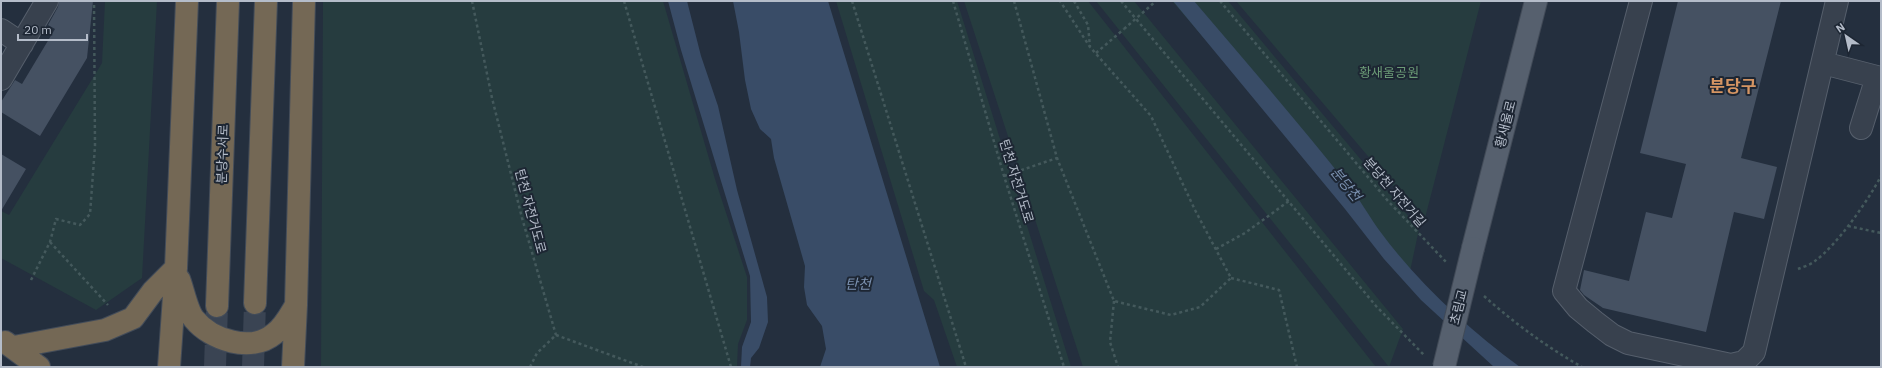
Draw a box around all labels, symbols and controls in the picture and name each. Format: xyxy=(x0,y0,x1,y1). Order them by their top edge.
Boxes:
scale bar xyxy=(18,16,87,42)
north arrow xyxy=(1826,16,1866,56)
text: N xyxy=(1833,20,1848,36)
text: 20 m xyxy=(24,22,52,37)
park label: 황새울공원 xyxy=(1359,64,1419,81)
district label: 분당구 xyxy=(1710,75,1756,97)
street label: 황새울로 xyxy=(1491,99,1520,149)
street label: 분당수서로 xyxy=(213,124,232,184)
street label: 탄천 자전거도로 xyxy=(996,137,1037,225)
street label: 분당천 자전거길 xyxy=(1360,154,1430,231)
water label: 분당천 xyxy=(1327,163,1366,206)
street label: 탄천 자전거도로 xyxy=(511,167,550,255)
water label: 탄천 xyxy=(845,275,872,293)
street label: 초림교 xyxy=(1446,288,1471,327)

